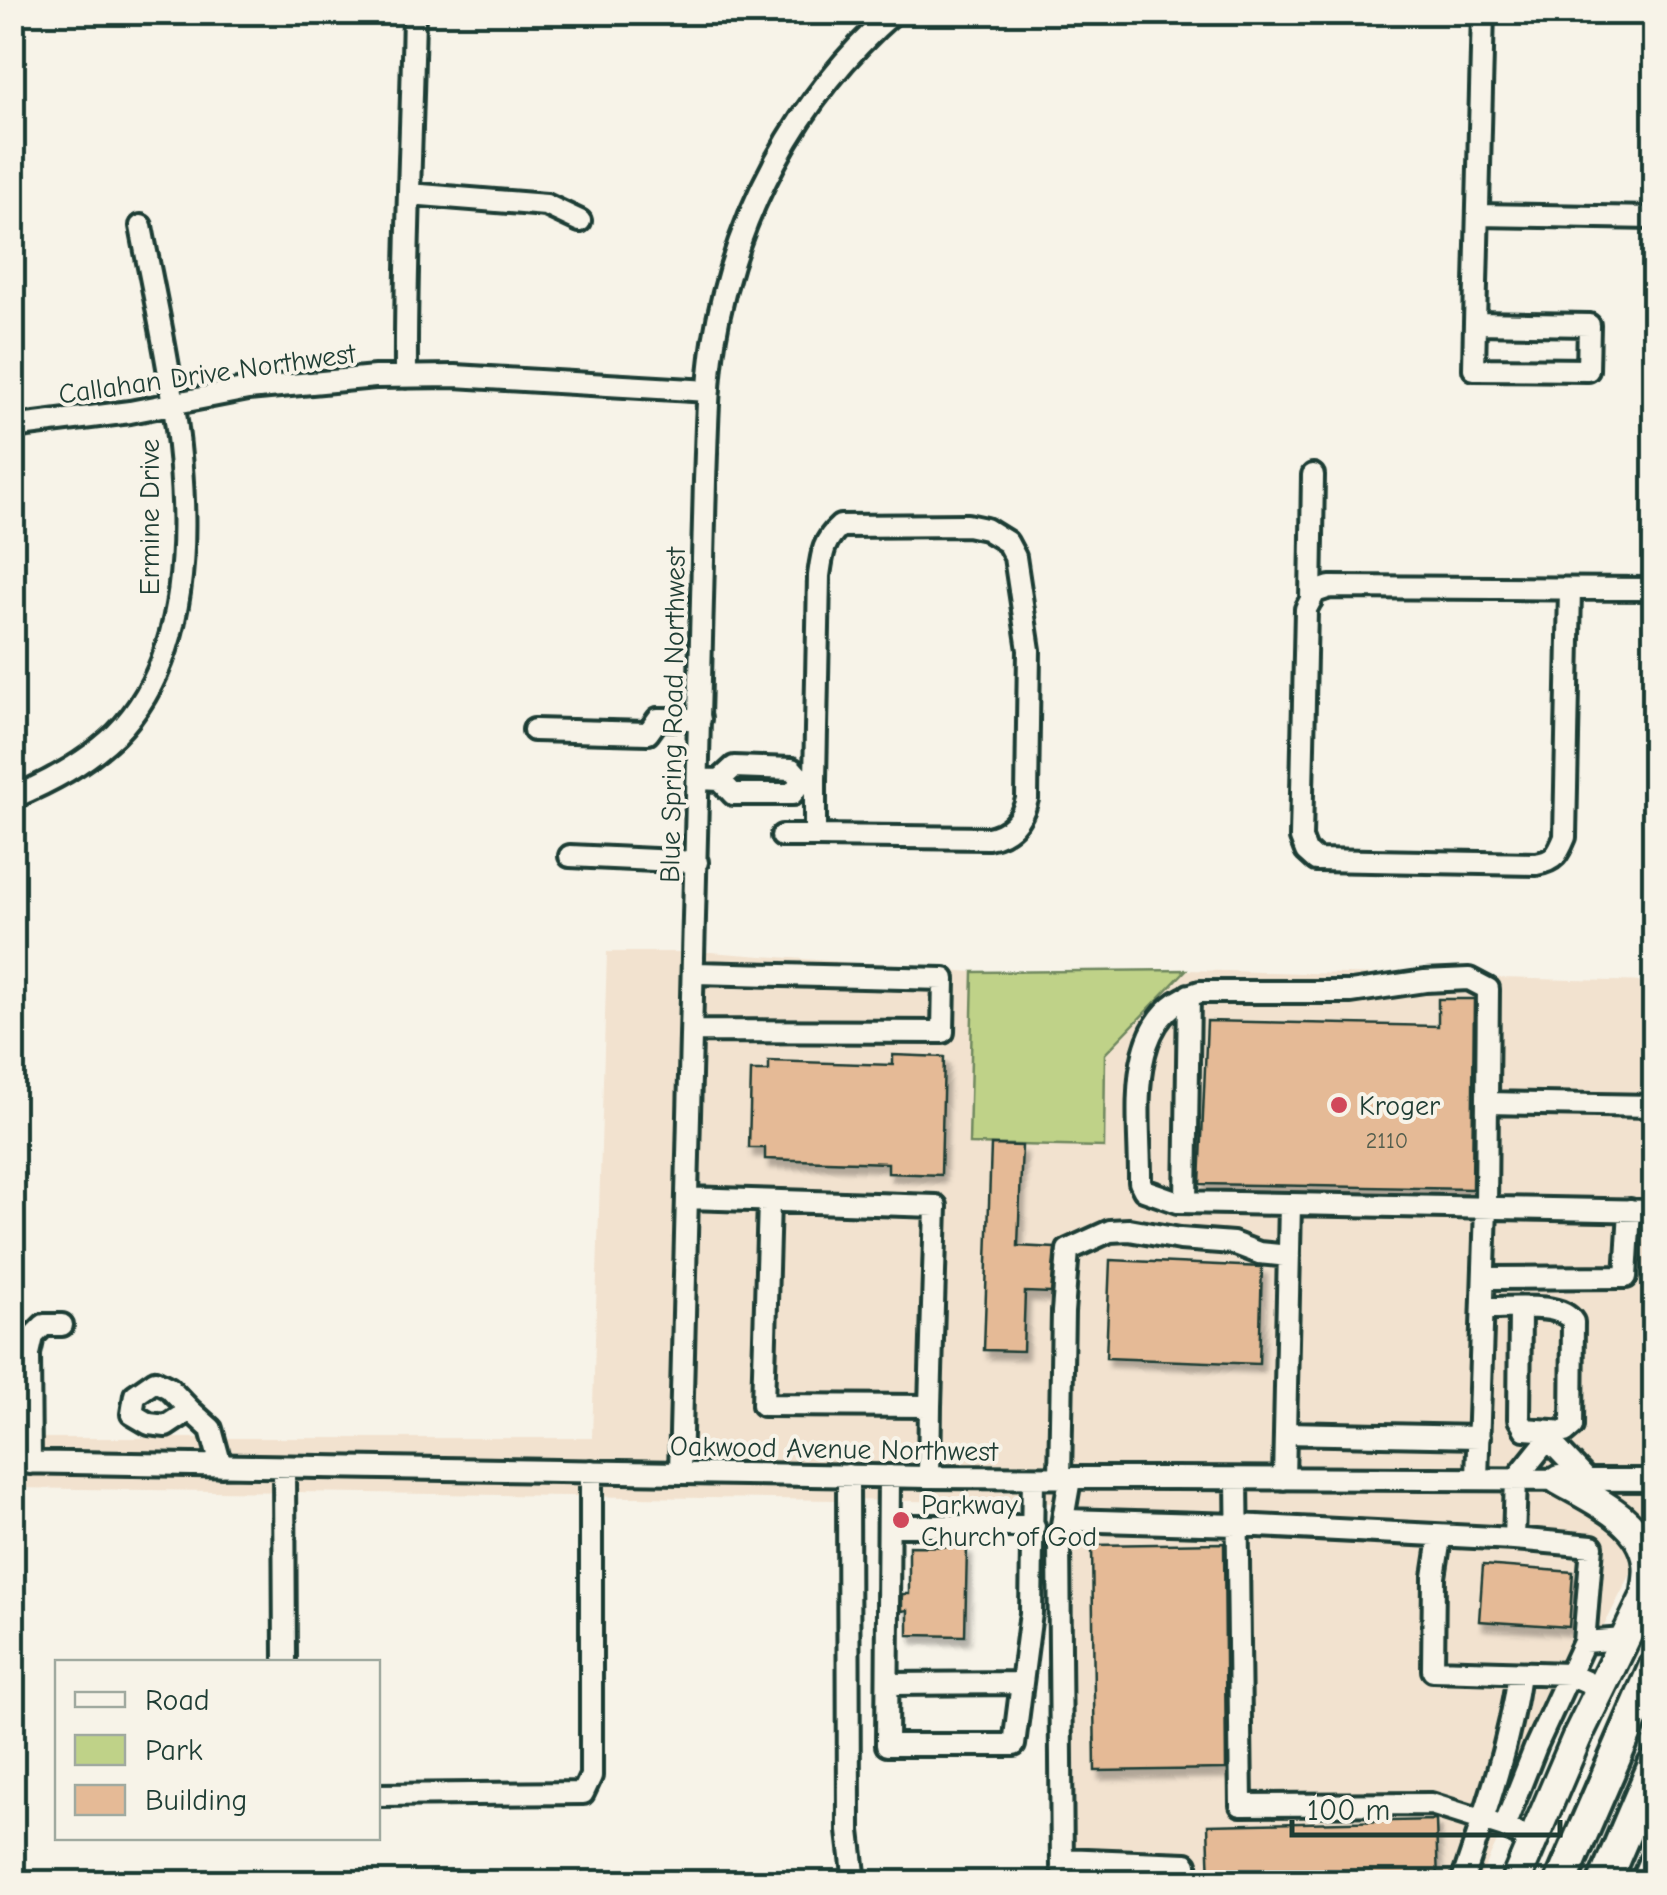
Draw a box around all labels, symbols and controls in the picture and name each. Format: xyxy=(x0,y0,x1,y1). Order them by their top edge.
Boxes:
street label: Callahan Drive Northwest xyxy=(57,337,359,411)
street label: Ermine Drive xyxy=(134,439,166,595)
street label: Blue Spring Road Northwest xyxy=(654,546,692,883)
place label: Kroger xyxy=(1359,1090,1440,1122)
marker: Kroger xyxy=(1328,1094,1350,1116)
house number: 2110 xyxy=(1366,1128,1408,1154)
street label: Oakwood Avenue Northwest xyxy=(670,1430,999,1468)
place label: Parkway Church of God xyxy=(921,1489,1097,1553)
marker: Parkway Church of God xyxy=(890,1509,912,1531)
legend xyxy=(55,1660,380,1840)
text: Road xyxy=(145,1683,210,1718)
text: Park xyxy=(145,1733,203,1768)
scale bar xyxy=(1292,1775,1560,1837)
text: Building xyxy=(145,1783,248,1818)
text: 100 m xyxy=(1307,1793,1390,1828)

